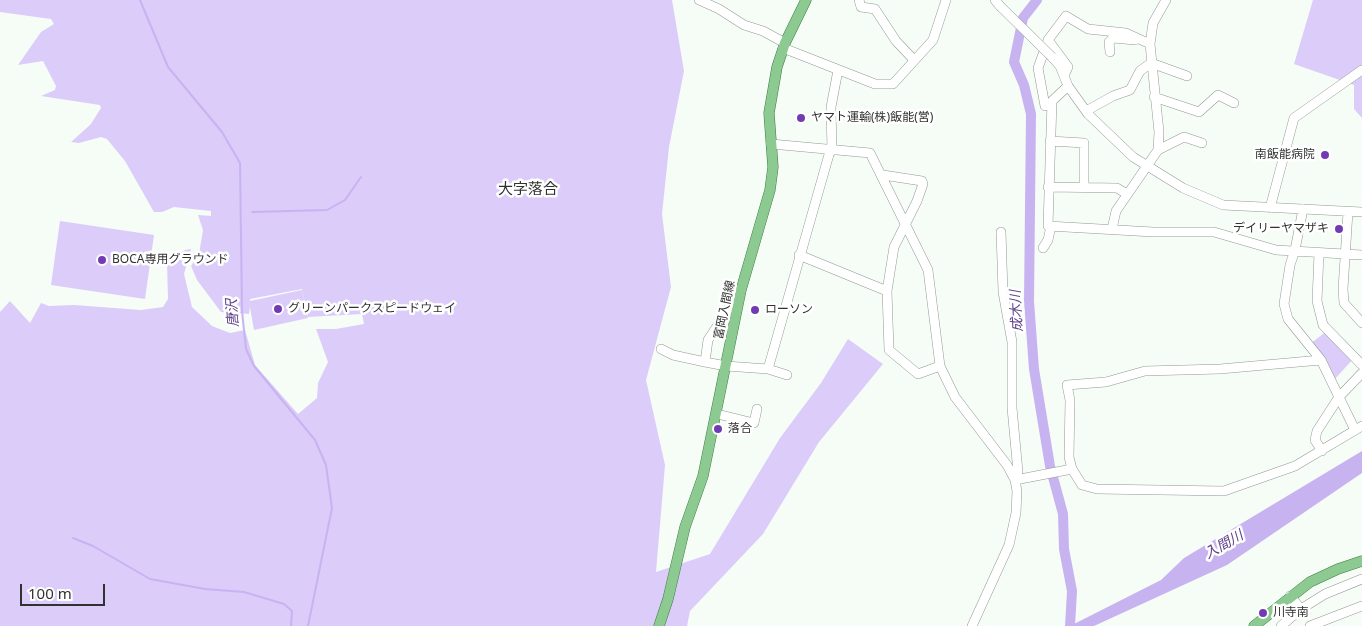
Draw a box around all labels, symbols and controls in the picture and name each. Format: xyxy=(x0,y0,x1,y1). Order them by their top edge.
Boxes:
place label: ヤマト運輸(株)飯能(営) xyxy=(811,111,933,125)
marker: ヤマト運輸(株)飯能(営) xyxy=(795,112,807,124)
place label: 南飯能病院 xyxy=(1255,148,1315,162)
marker: 南飯能病院 xyxy=(1319,149,1331,161)
district label: 大字落合 xyxy=(498,181,558,199)
place label: デイリーヤマザキ xyxy=(1233,222,1329,236)
marker: デイリーヤマザキ xyxy=(1333,223,1345,235)
place label: BOCA専用グラウンド xyxy=(112,253,228,267)
marker: BOCA専用グラウンド xyxy=(96,254,108,266)
street label: 富岡入間線 xyxy=(712,279,738,341)
water label: 成木川 xyxy=(1008,290,1026,332)
water label: 唐沢 xyxy=(224,298,242,328)
place label: グリーンパークスピードウェイ xyxy=(288,302,456,316)
marker: グリーンパークスピードウェイ xyxy=(272,303,284,315)
place label: ローソン xyxy=(765,303,813,317)
marker: ローソン xyxy=(749,304,761,316)
place label: 落合 xyxy=(728,422,752,436)
marker: 落合 xyxy=(712,423,724,435)
water label: 入間川 xyxy=(1202,527,1246,563)
scale bar xyxy=(22,574,108,606)
text: 100 m xyxy=(28,583,72,603)
place label: 川寺南 xyxy=(1273,606,1309,620)
marker: 川寺南 xyxy=(1257,607,1269,619)

